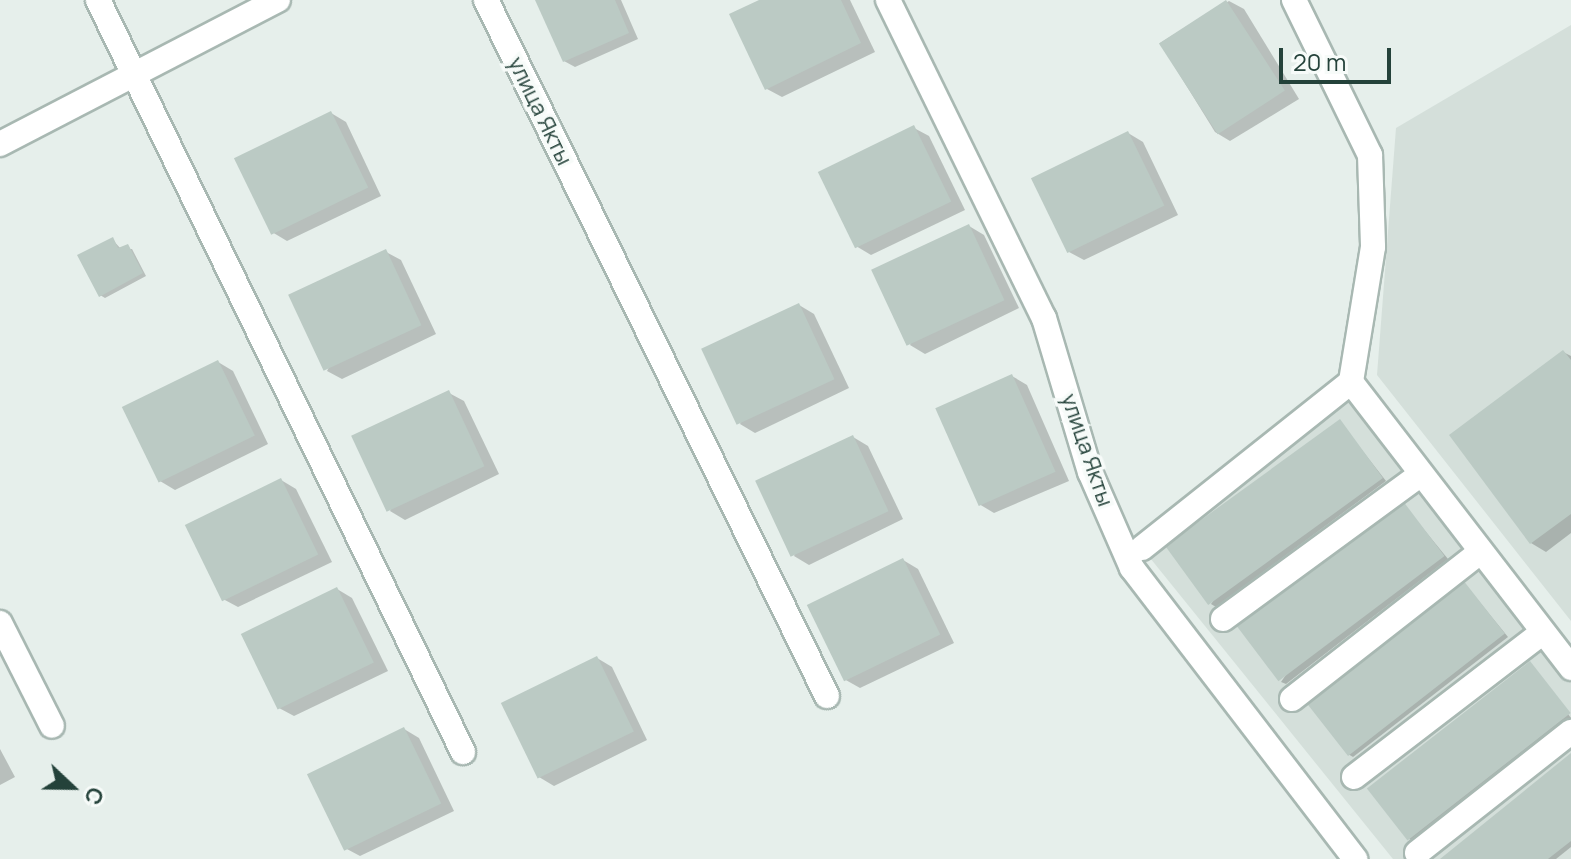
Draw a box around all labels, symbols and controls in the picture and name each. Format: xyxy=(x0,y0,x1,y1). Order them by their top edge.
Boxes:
scale bar xyxy=(1283,32,1395,82)
text: 20 m xyxy=(1293,45,1346,78)
street label: улица Якты xyxy=(502,53,578,169)
street label: улица Якты xyxy=(1055,390,1119,510)
north arrow xyxy=(32,747,112,827)
text: С xyxy=(77,783,111,809)

